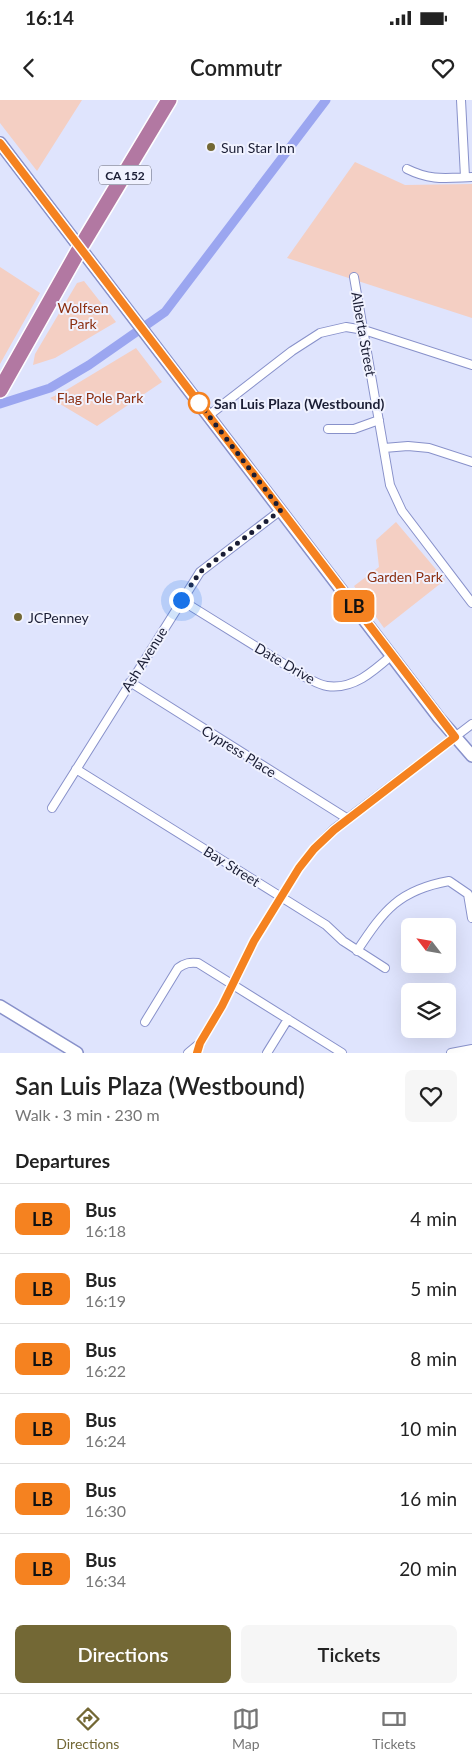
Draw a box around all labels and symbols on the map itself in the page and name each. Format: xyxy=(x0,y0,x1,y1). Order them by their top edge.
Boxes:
place label: Sun Star Inn xyxy=(221,139,295,156)
marker: Sun Star Inn xyxy=(205,141,217,153)
road number: CA 152 xyxy=(99,166,151,184)
street label: Alberta Street xyxy=(348,290,380,378)
park label: Wolfsen Park xyxy=(57,299,109,332)
park label: Flag Pole Park xyxy=(57,389,144,406)
marker: San Luis Plaza (Westbound) xyxy=(188,392,210,414)
place label: San Luis Plaza (Westbound) xyxy=(214,395,384,412)
park label: Garden Park xyxy=(367,568,444,585)
your location xyxy=(169,588,194,613)
line badge: LB xyxy=(332,590,376,622)
place label: JCPenney xyxy=(28,609,90,626)
marker: JCPenney xyxy=(12,611,24,623)
street label: Ash Avenue xyxy=(117,624,171,694)
street label: Date Drive xyxy=(252,639,318,687)
street label: Cypress Place xyxy=(199,721,279,781)
street label: Bay Street xyxy=(201,842,263,890)
north arrow xyxy=(401,918,456,972)

